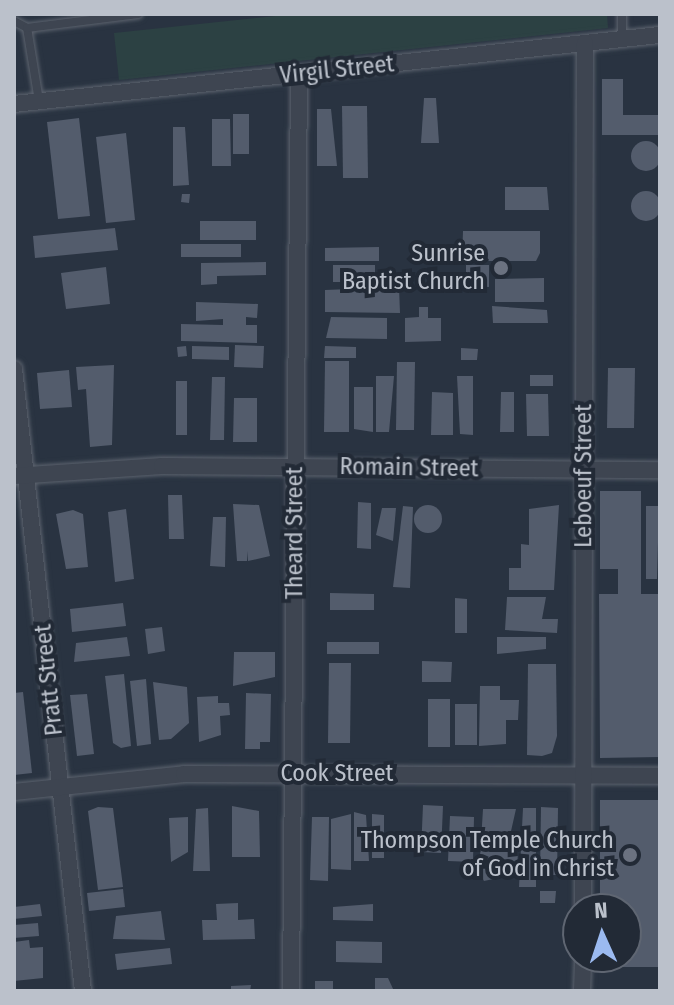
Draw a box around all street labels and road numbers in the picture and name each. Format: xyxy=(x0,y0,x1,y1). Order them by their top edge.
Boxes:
street label: Virgil Street xyxy=(278,50,396,90)
street label: Leboeuf Street xyxy=(570,404,598,548)
street label: Romain Street xyxy=(339,452,479,484)
street label: Theard Street xyxy=(281,467,309,599)
street label: Pratt Street xyxy=(29,623,69,737)
street label: Cook Street xyxy=(281,760,393,788)

